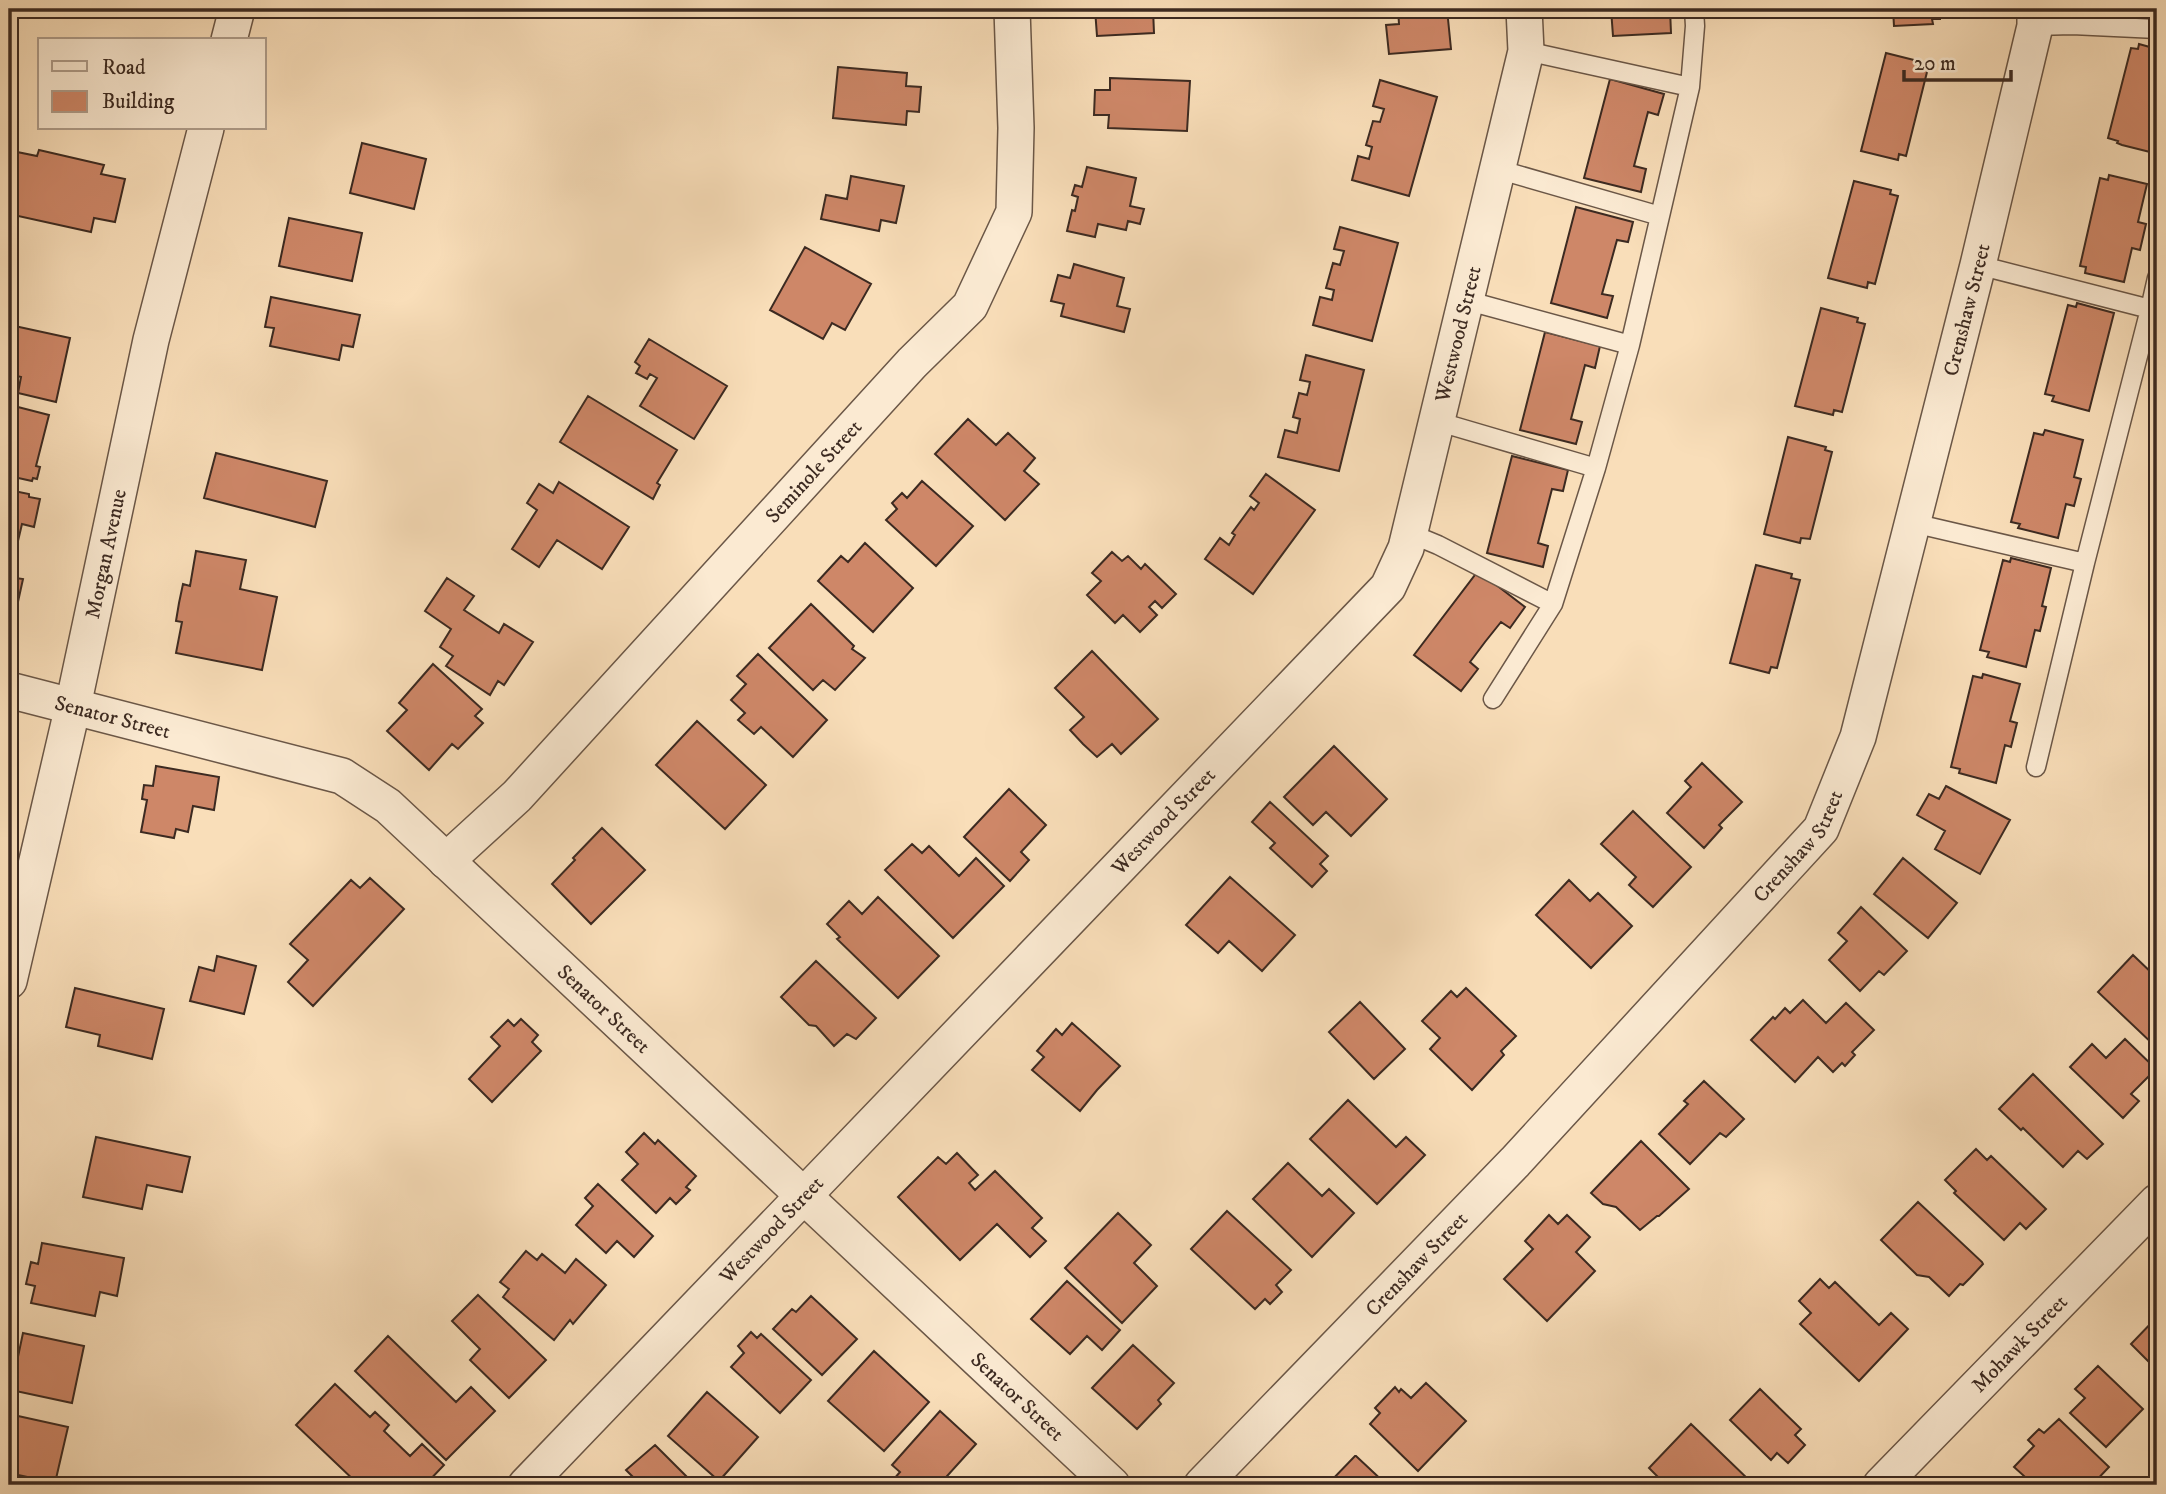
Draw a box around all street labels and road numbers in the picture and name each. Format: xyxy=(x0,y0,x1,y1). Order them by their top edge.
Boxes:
street label: Crenshaw Street xyxy=(1938,241,1997,379)
street label: Westwood Street xyxy=(1429,263,1488,406)
street label: Seminole Street xyxy=(760,414,868,529)
street label: Morgan Avenue xyxy=(80,486,133,621)
street label: Senator Street xyxy=(52,690,173,745)
street label: Westwood Street xyxy=(1106,763,1222,882)
street label: Crenshaw Street xyxy=(1748,786,1849,908)
street label: Senator Street xyxy=(551,959,656,1060)
street label: Westwood Street xyxy=(714,1171,830,1290)
street label: Crenshaw Street xyxy=(1360,1206,1474,1322)
street label: Mohawk Street xyxy=(1966,1289,2074,1398)
street label: Senator Street xyxy=(965,1347,1069,1447)

